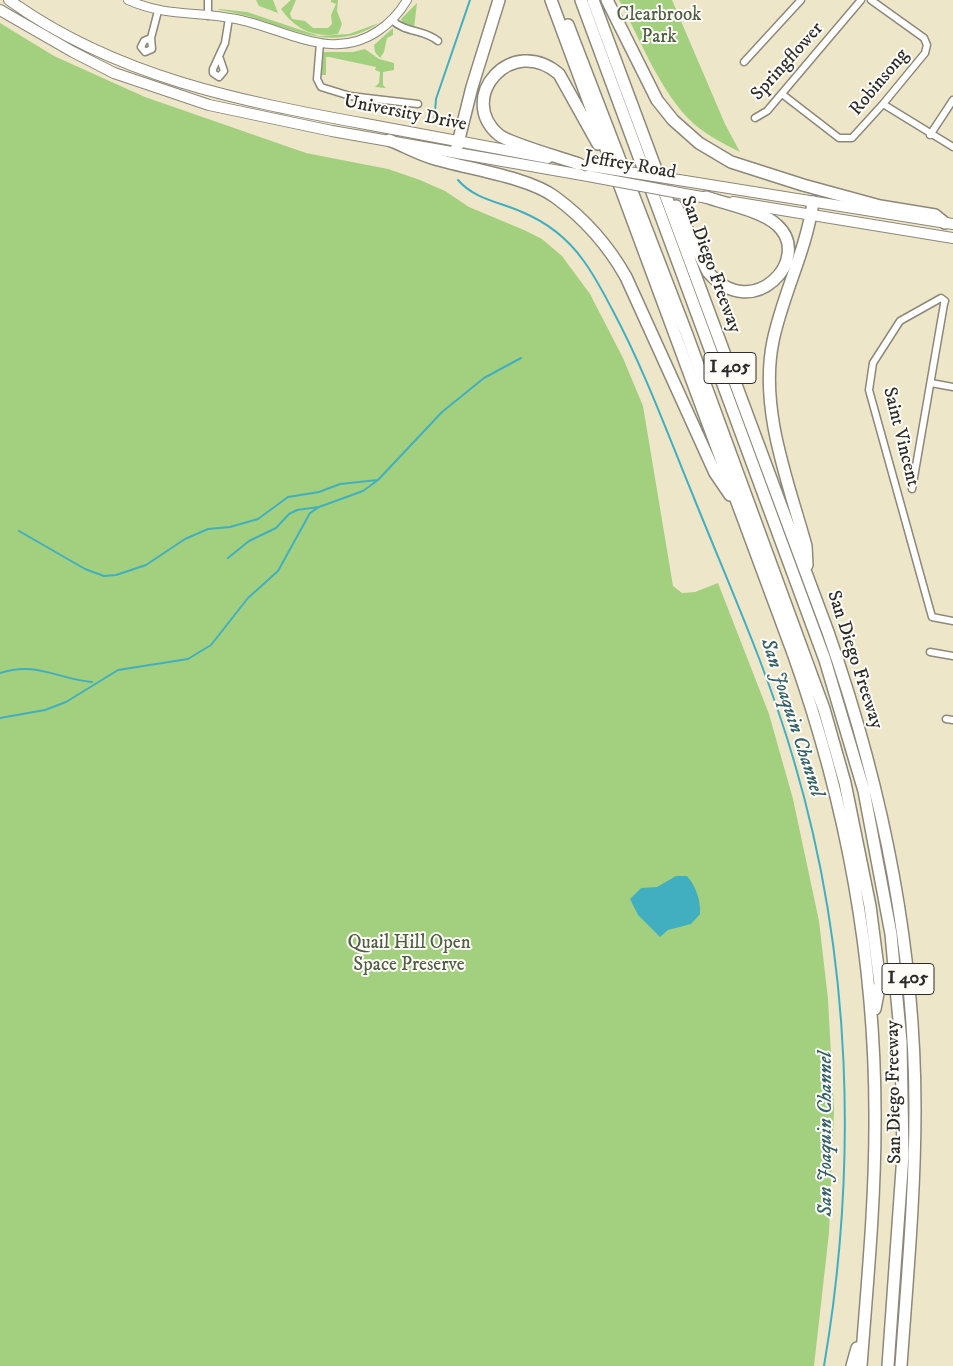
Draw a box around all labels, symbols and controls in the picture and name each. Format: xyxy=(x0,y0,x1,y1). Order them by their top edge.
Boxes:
park label: Clearbrook Park xyxy=(616,5,702,49)
street label: Springflower xyxy=(747,18,829,106)
street label: Robinsong xyxy=(845,45,915,121)
street label: University Drive xyxy=(341,91,469,137)
street label: Jeffrey Road xyxy=(582,147,678,185)
street label: San Diego Freeway xyxy=(675,193,745,337)
road number: I 405 xyxy=(704,352,756,383)
street label: Saint Vincent xyxy=(877,385,923,489)
street label: San Diego Freeway xyxy=(821,588,887,732)
water label: San Joaquin Channel xyxy=(754,636,828,800)
park label: Quail Hill Open Space Preserve xyxy=(347,933,471,977)
road number: I 405 xyxy=(882,964,934,994)
street label: San Diego Freeway xyxy=(882,1020,908,1164)
water label: San Joaquin Channel xyxy=(815,1052,839,1216)

